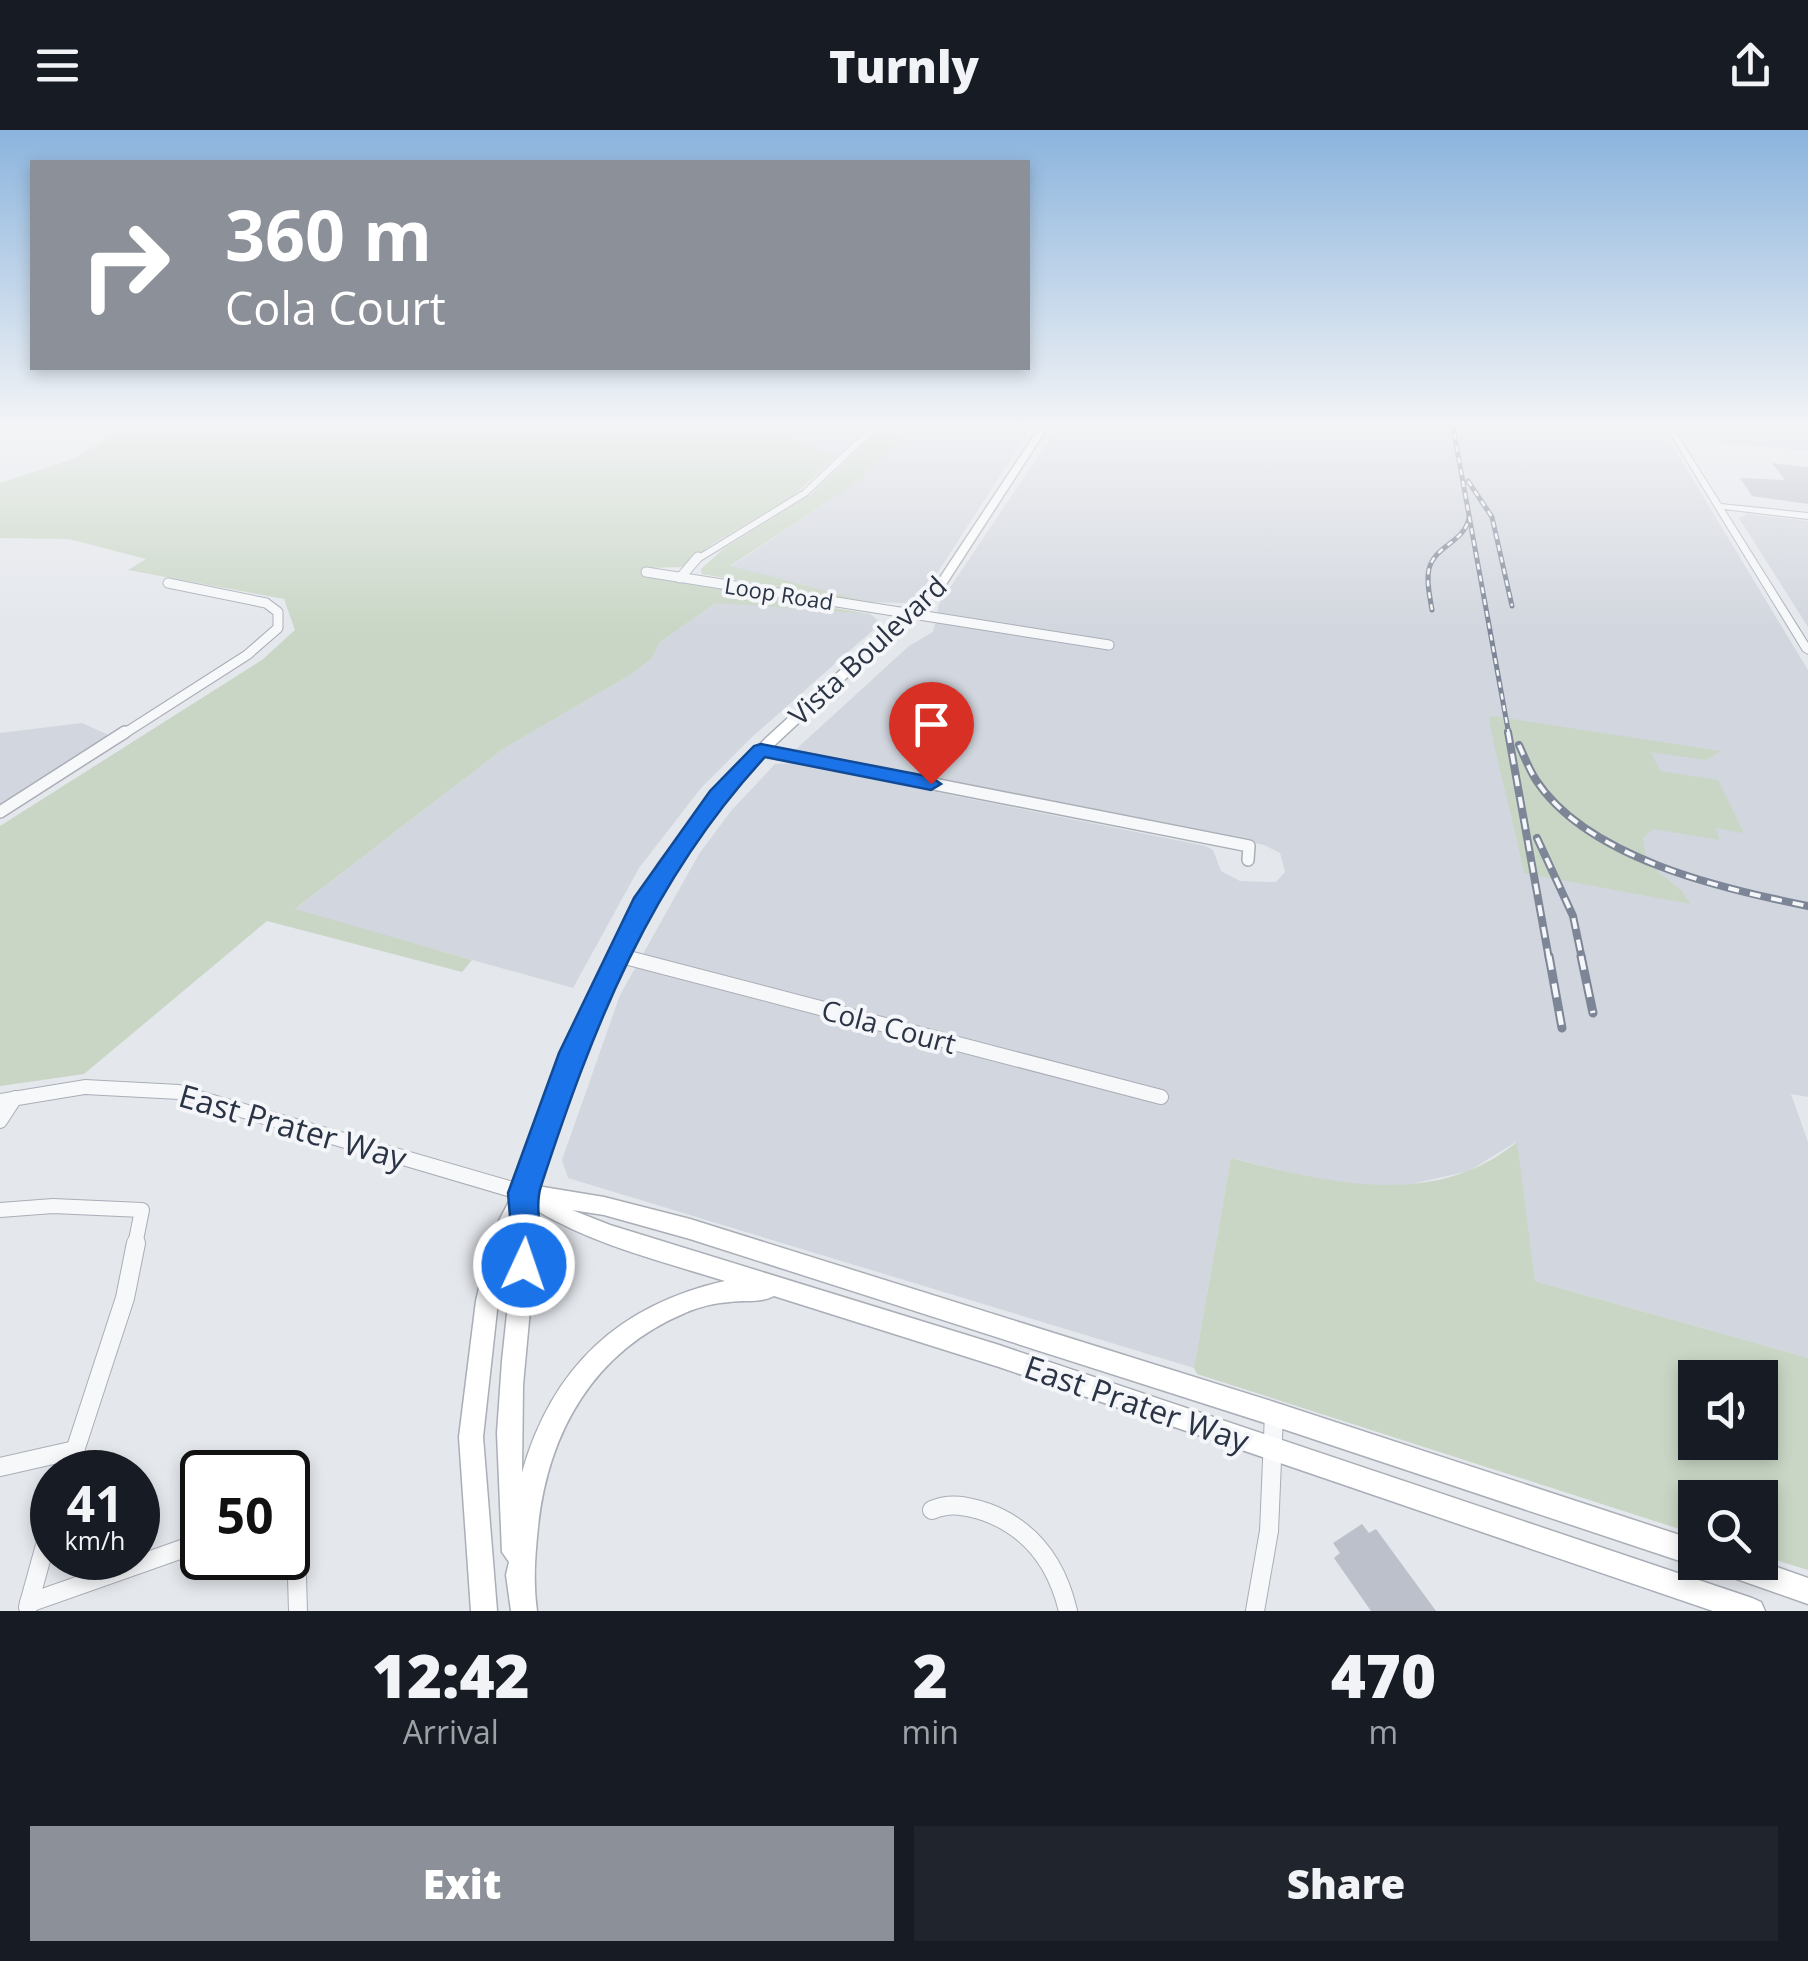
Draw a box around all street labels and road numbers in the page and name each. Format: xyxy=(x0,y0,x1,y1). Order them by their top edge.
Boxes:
street label: Vista Boulevard xyxy=(780,567,954,733)
street label: Loop Road xyxy=(723,570,835,616)
street label: Cola Court xyxy=(818,990,960,1062)
street label: East Prater Way xyxy=(174,1073,413,1179)
street label: East Prater Way xyxy=(1019,1344,1256,1462)

